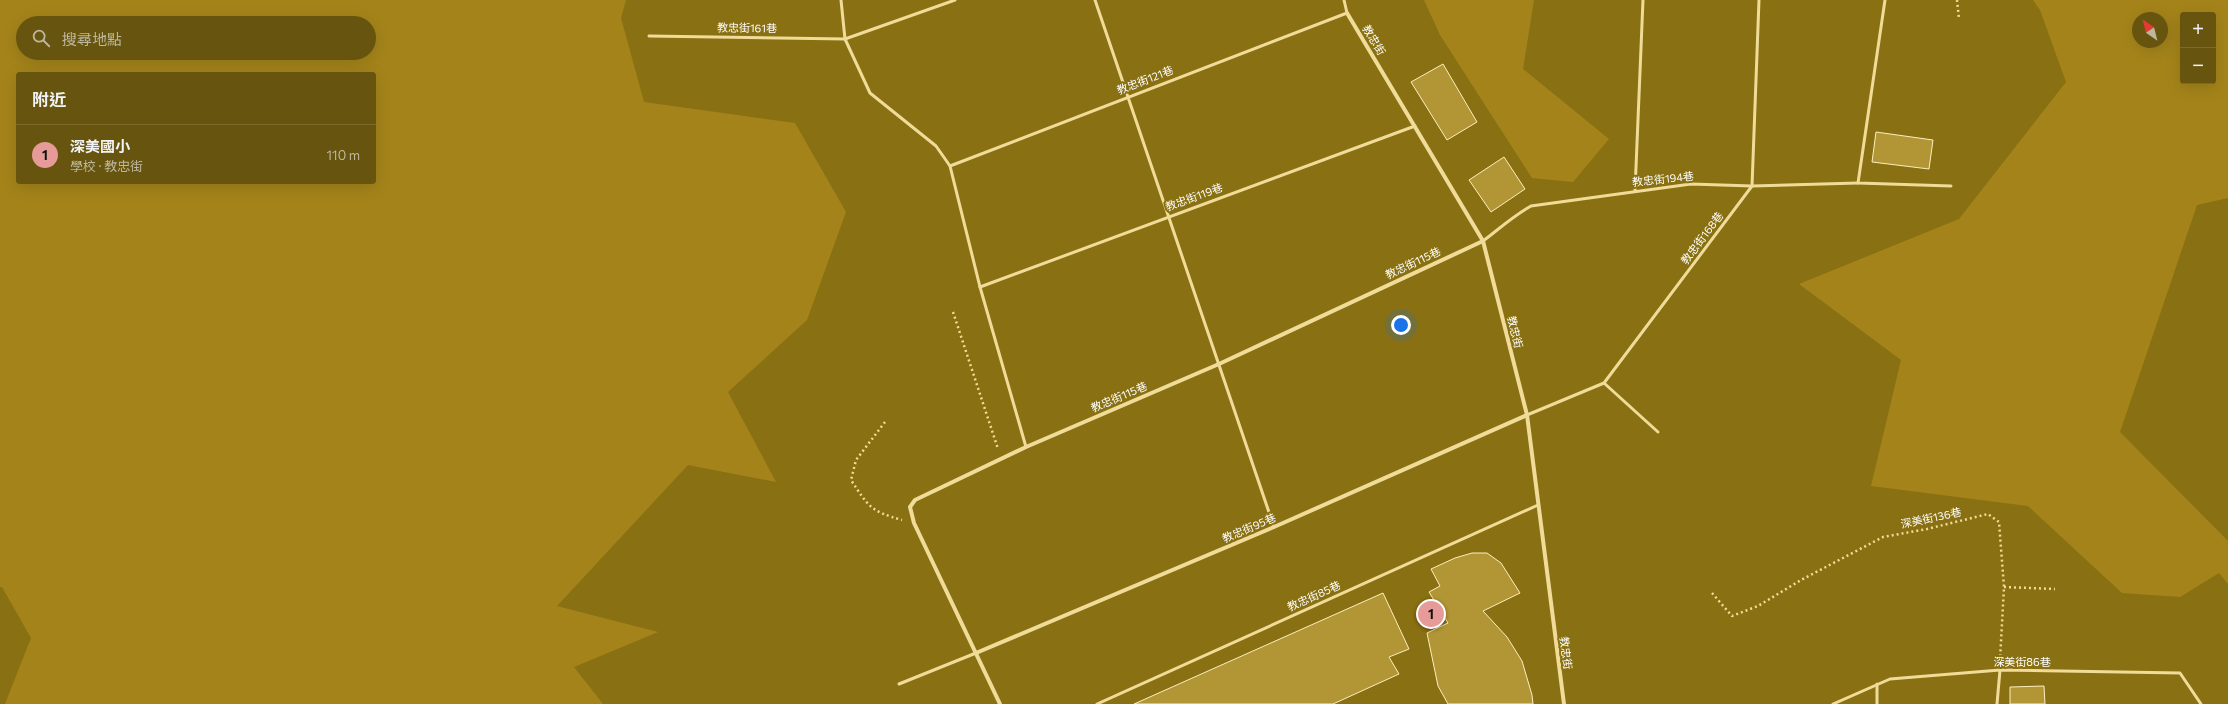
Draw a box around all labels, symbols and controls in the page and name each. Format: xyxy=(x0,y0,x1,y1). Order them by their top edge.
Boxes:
north arrow xyxy=(2132,12,2168,48)
map controls xyxy=(2180,12,2216,84)
button: + xyxy=(2180,12,2216,48)
search box xyxy=(16,16,376,60)
street label: 教忠街161巷 xyxy=(717,20,777,35)
street label: 教忠街 xyxy=(1360,22,1388,57)
icon: search xyxy=(30,27,52,49)
text: 搜尋地點 xyxy=(62,30,122,48)
button: − xyxy=(2180,48,2216,84)
street label: 教忠街121巷 xyxy=(1115,63,1175,96)
text: 附近 xyxy=(32,89,66,110)
text: 深美國小 xyxy=(70,137,130,155)
text: 1 xyxy=(42,147,48,163)
text: 110 m xyxy=(327,147,360,163)
text: 學校 · 教忠街 xyxy=(70,158,143,174)
street label: 教忠街194巷 xyxy=(1631,169,1694,188)
street label: 教忠街119巷 xyxy=(1163,180,1224,213)
street label: 教忠街168巷 xyxy=(1678,209,1725,266)
street label: 教忠街115巷 xyxy=(1383,244,1443,281)
street label: 教忠街 xyxy=(1505,314,1526,349)
your location xyxy=(1391,315,1411,335)
street label: 教忠街115巷 xyxy=(1089,379,1149,414)
street label: 深美街136巷 xyxy=(1899,505,1962,530)
street label: 教忠街95巷 xyxy=(1220,510,1278,545)
street label: 教忠街85巷 xyxy=(1285,578,1342,613)
pin: 1 xyxy=(1418,599,1444,629)
street label: 教忠街 xyxy=(1558,636,1575,670)
street label: 深美街86巷 xyxy=(1993,655,2051,668)

